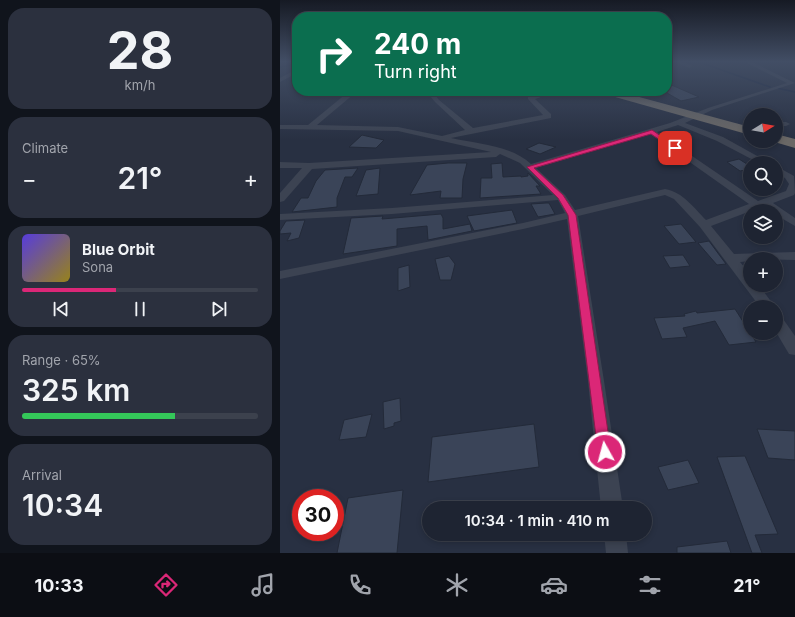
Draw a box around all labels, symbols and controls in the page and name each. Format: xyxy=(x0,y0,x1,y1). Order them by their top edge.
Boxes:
text: 28 xyxy=(107,19,173,82)
text: 240 m xyxy=(374,27,461,61)
icon: right xyxy=(308,28,360,80)
text: Turn right xyxy=(374,61,457,82)
text: km/h xyxy=(125,77,155,93)
north arrow xyxy=(743,108,783,148)
map controls xyxy=(743,108,783,340)
pin xyxy=(658,131,692,165)
icon: arrive xyxy=(664,137,686,159)
text: Climate xyxy=(22,140,68,156)
button: search xyxy=(743,156,783,196)
text: 21° xyxy=(117,160,163,196)
text: − xyxy=(22,166,37,192)
text: + xyxy=(243,166,258,192)
button: layers xyxy=(743,204,783,244)
text: Blue Orbit xyxy=(82,240,155,259)
button: + xyxy=(743,252,783,292)
text: Sona xyxy=(82,259,113,275)
icon: previous xyxy=(50,298,72,320)
icon: pause xyxy=(129,298,151,320)
icon: next xyxy=(208,298,230,320)
button: − xyxy=(743,300,783,340)
text: Range · 65% xyxy=(22,352,101,368)
text: 325 km xyxy=(22,372,130,408)
position arrow xyxy=(584,431,626,473)
text: Arrival xyxy=(22,467,62,483)
text: 10:34 xyxy=(22,487,103,523)
speed limit sign: 30 xyxy=(292,489,344,541)
text: 10:34 · 1 min · 410 m xyxy=(464,511,610,530)
icon: directions xyxy=(152,571,180,599)
icon: music xyxy=(249,571,277,599)
icon: phone xyxy=(346,571,374,599)
icon: climate xyxy=(443,571,471,599)
icon: car xyxy=(540,571,568,599)
icon: filters xyxy=(636,571,664,599)
text: 10:33 xyxy=(34,575,84,596)
text: 21° xyxy=(733,575,761,596)

